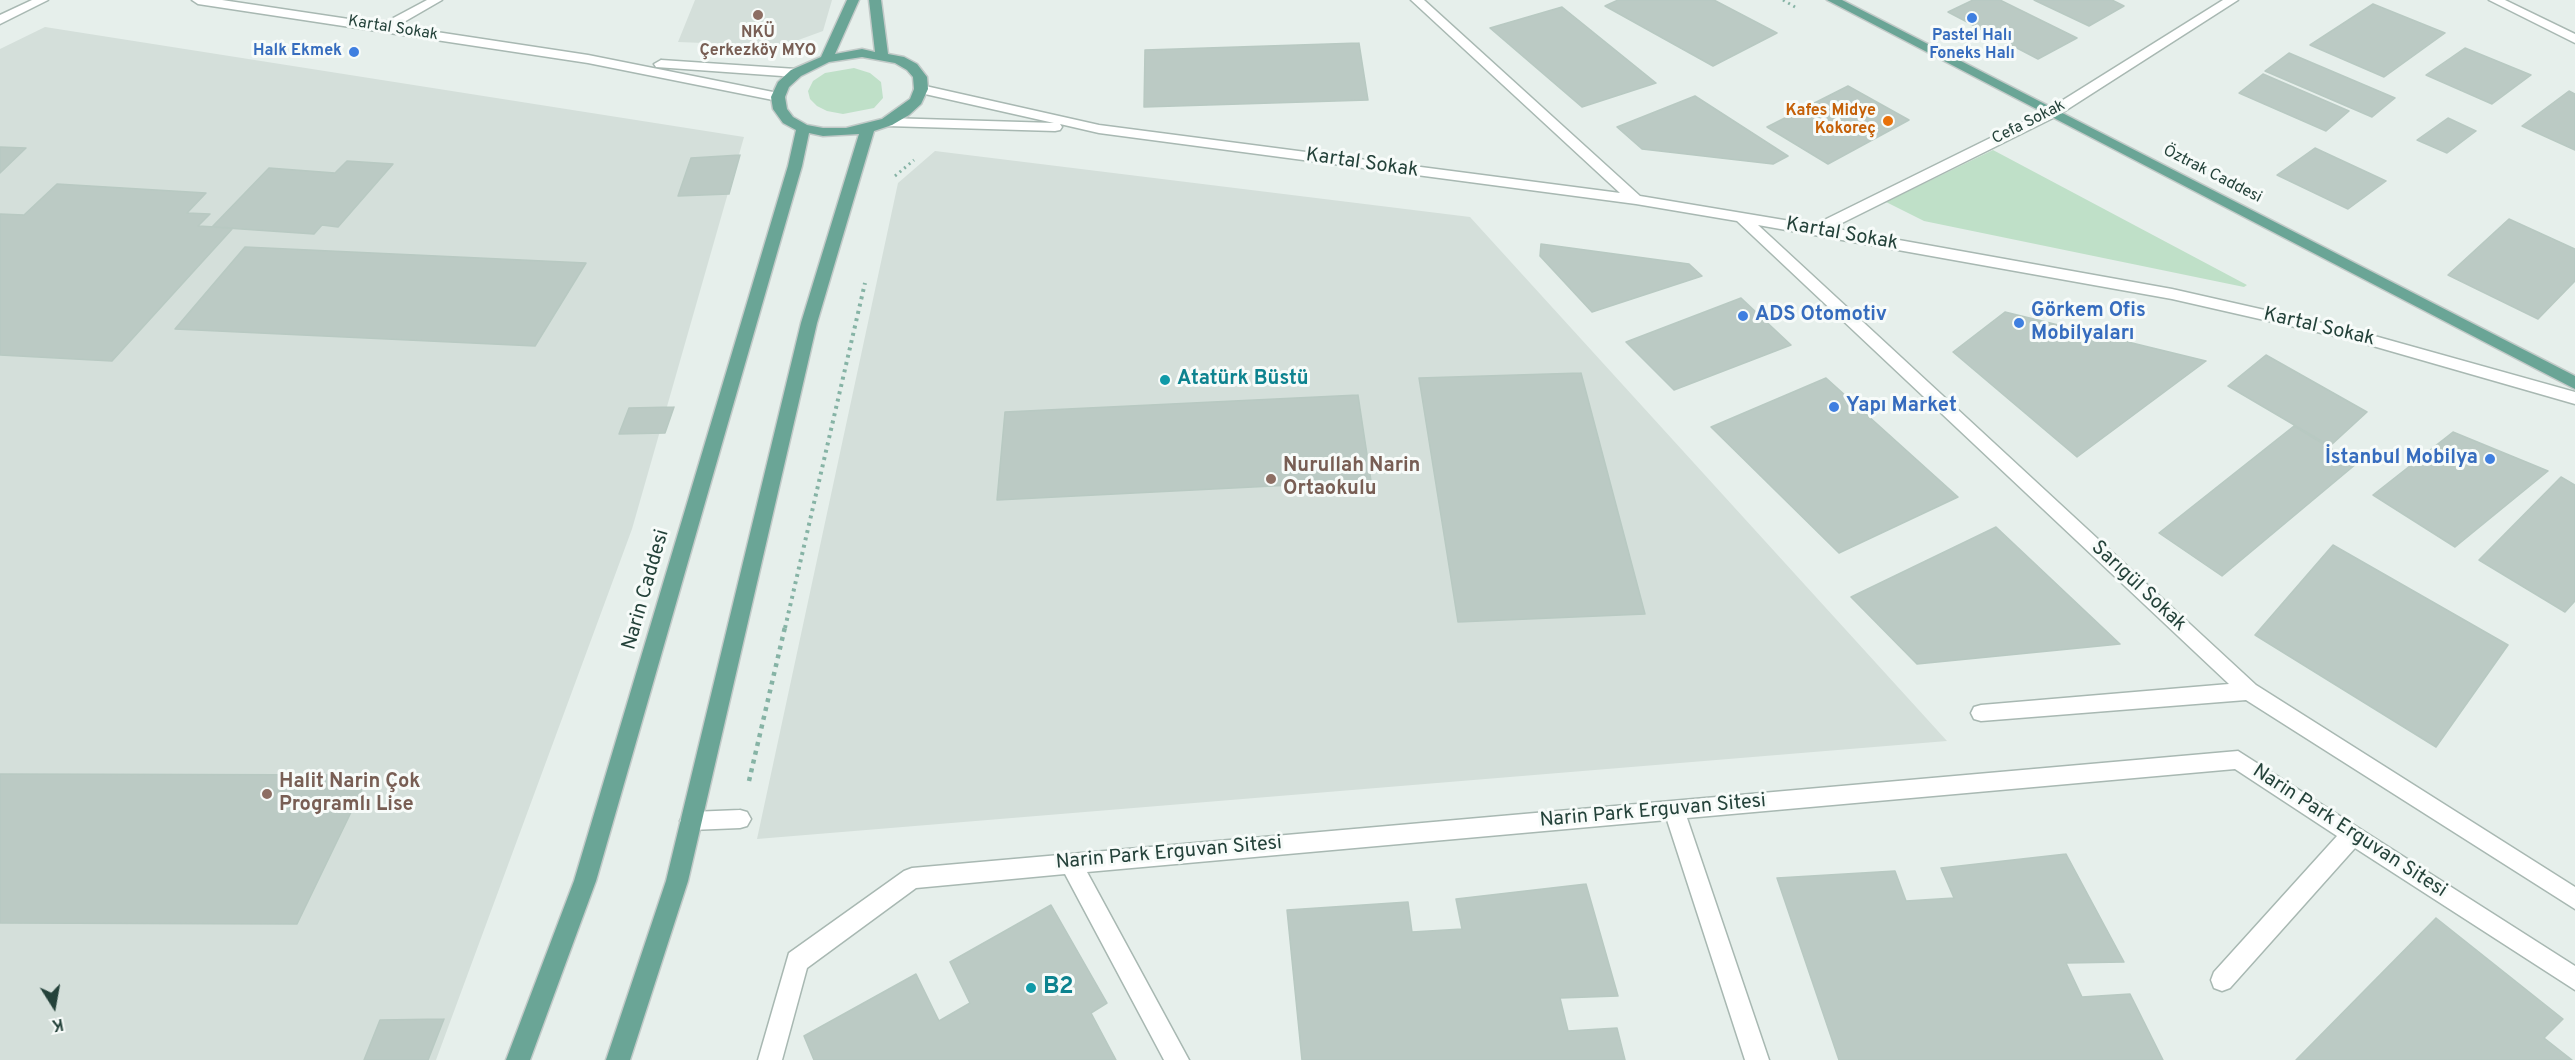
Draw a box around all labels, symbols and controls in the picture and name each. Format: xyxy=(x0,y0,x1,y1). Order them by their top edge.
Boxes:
marker: NKÜ Çerkezköy MYO xyxy=(751,8,765,22)
marker: Pastel Halı Foneks Halı xyxy=(1965,11,1979,25)
street label: Kartal Sokak xyxy=(347,12,439,46)
place label: NKÜ Çerkezköy MYO xyxy=(700,24,816,62)
place label: Pastel Halı Foneks Halı xyxy=(1929,27,2015,65)
place label: Halk Ekmek xyxy=(253,42,342,62)
marker: Halk Ekmek xyxy=(347,45,361,59)
street label: Cefa Sokak xyxy=(1989,96,2069,150)
place label: Kafes Midye Kokoreç xyxy=(1786,102,1876,140)
marker: Kafes Midye Kokoreç xyxy=(1881,114,1895,128)
street label: Öztrak Caddesi xyxy=(2159,142,2265,208)
street label: Kartal Sokak xyxy=(1304,144,1420,184)
street label: Kartal Sokak xyxy=(1784,213,1900,257)
place label: Görkem Ofis Mobilyaları xyxy=(2031,300,2146,347)
place label: ADS Otomotiv xyxy=(1755,304,1887,328)
street label: Kartal Sokak xyxy=(2261,304,2377,352)
marker: ADS Otomotiv xyxy=(1736,309,1750,323)
marker: Görkem Ofis Mobilyaları xyxy=(2012,316,2026,330)
place label: Atatürk Büstü xyxy=(1177,368,1309,392)
marker: Atatürk Büstü xyxy=(1158,373,1172,387)
place label: Yapı Market xyxy=(1846,395,1957,419)
marker: Yapı Market xyxy=(1827,400,1841,414)
place label: İstanbul Mobilya xyxy=(2325,447,2478,471)
marker: İstanbul Mobilya xyxy=(2483,452,2497,466)
place label: Nurullah Narin Ortaokulu xyxy=(1283,455,1420,502)
marker: Nurullah Narin Ortaokulu xyxy=(1264,472,1278,486)
street label: Narin Caddesi xyxy=(618,527,676,653)
street label: Sarıgül Sokak xyxy=(2085,537,2191,637)
street label: Narin Park Erguvan Sitesi xyxy=(2247,760,2451,904)
place label: Halit Narin Çok Programlı Lise xyxy=(279,771,421,818)
marker: Halit Narin Çok Programlı Lise xyxy=(260,787,274,801)
street label: Narin Park Erguvan Sitesi xyxy=(1539,790,1767,834)
street label: Narin Park Erguvan Sitesi xyxy=(1055,832,1283,876)
place label: B2 xyxy=(1043,974,1074,1002)
north arrow xyxy=(24,976,84,1036)
marker: B2 xyxy=(1024,981,1038,995)
text: K xyxy=(50,1013,65,1035)

